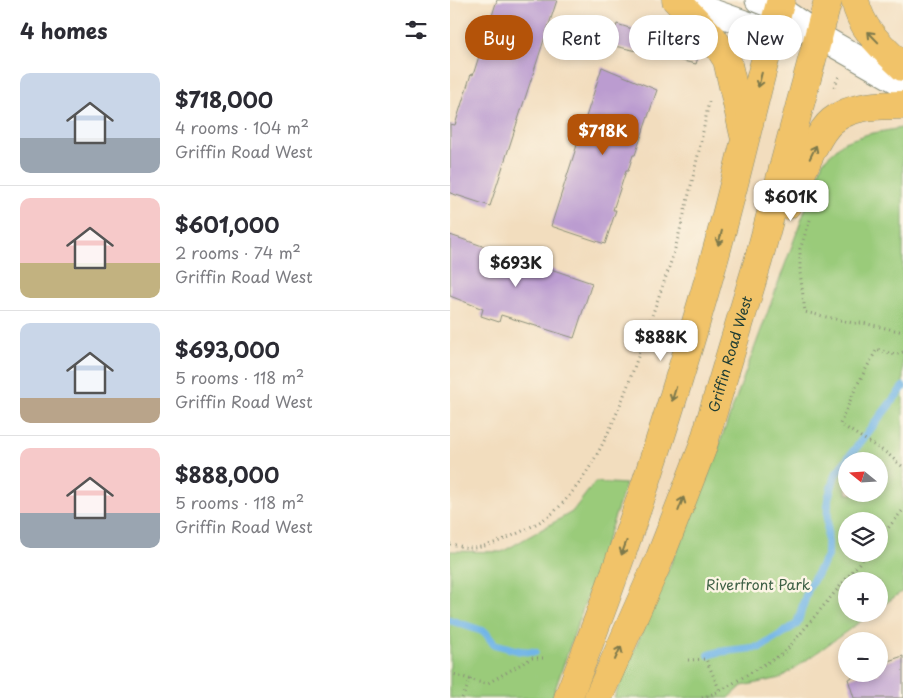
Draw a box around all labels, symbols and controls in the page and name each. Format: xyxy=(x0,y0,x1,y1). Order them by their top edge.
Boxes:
text: 4 homes xyxy=(20,14,107,46)
chip: Buy xyxy=(465,15,533,60)
chip: Rent xyxy=(543,15,619,60)
chip: Filters xyxy=(629,15,718,60)
chip: New xyxy=(728,15,802,60)
icon: filters xyxy=(402,16,430,44)
one-way arrow xyxy=(867,31,879,44)
one-way arrow xyxy=(755,72,765,88)
text: $718,000 xyxy=(175,83,273,115)
icon: home xyxy=(60,93,120,153)
pin: $718K xyxy=(568,114,638,156)
text: 4 rooms · 104 m² xyxy=(175,115,309,139)
text: $718K xyxy=(579,118,627,142)
text: Griffin Road West xyxy=(175,139,313,163)
one-way arrow xyxy=(808,145,818,160)
pin: $601K xyxy=(756,180,826,222)
text: $601K xyxy=(765,184,817,208)
text: $601,000 xyxy=(175,208,279,240)
icon: home xyxy=(60,218,120,278)
one-way arrow xyxy=(715,229,724,245)
text: 2 rooms · 74 m² xyxy=(175,240,301,264)
pin: $693K xyxy=(481,246,551,288)
text: $693K xyxy=(490,250,542,274)
text: Griffin Road West xyxy=(175,264,313,288)
street label: Griffin Road West xyxy=(703,293,757,415)
pin: $888K xyxy=(626,320,696,362)
text: $888K xyxy=(635,324,687,348)
text: $693,000 xyxy=(175,333,280,365)
icon: home xyxy=(60,343,120,403)
text: 5 rooms · 118 m² xyxy=(175,365,304,389)
one-way arrow xyxy=(668,385,678,401)
text: Griffin Road West xyxy=(175,389,313,413)
north arrow xyxy=(838,452,888,502)
map controls xyxy=(838,452,888,682)
text: $888,000 xyxy=(175,458,279,490)
icon: home xyxy=(60,468,120,528)
text: 5 rooms · 118 m² xyxy=(175,490,304,514)
one-way arrow xyxy=(677,496,686,512)
button: layers xyxy=(838,512,888,562)
text: Griffin Road West xyxy=(175,514,313,538)
one-way arrow xyxy=(619,540,628,556)
button: + xyxy=(838,572,888,622)
park label: Riverfront Park xyxy=(706,574,811,595)
button: − xyxy=(838,632,888,682)
one-way arrow xyxy=(614,646,624,661)

